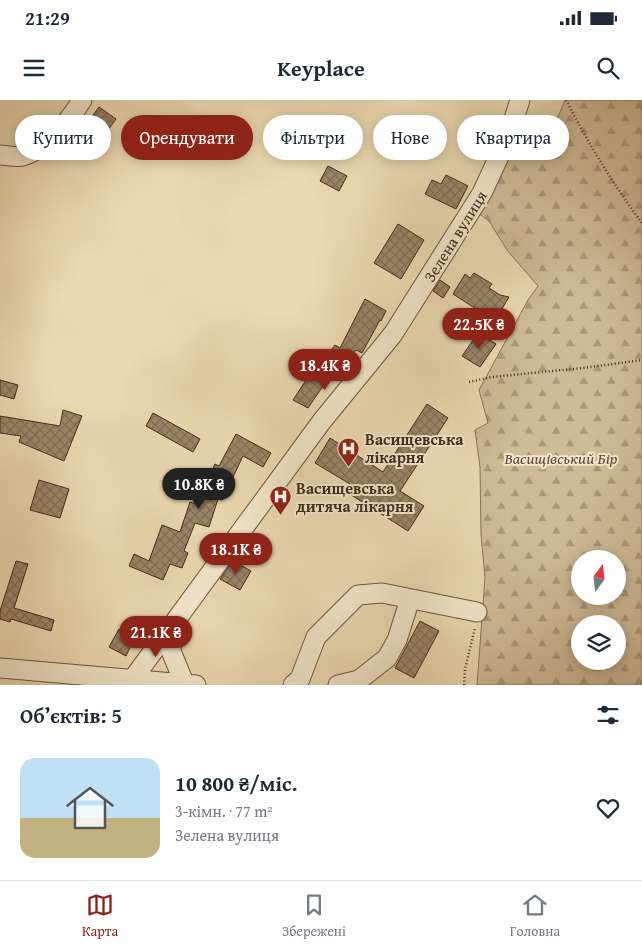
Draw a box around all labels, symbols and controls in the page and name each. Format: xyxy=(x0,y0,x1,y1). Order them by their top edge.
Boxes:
text: 21:29 xyxy=(25,4,70,32)
text: Keyplace xyxy=(277,52,365,84)
icon: menu xyxy=(20,54,48,82)
icon: search xyxy=(594,54,622,82)
chip: Купити xyxy=(15,115,111,160)
chip: Орендувати xyxy=(121,115,253,160)
chip: Фільтри xyxy=(263,115,363,160)
chip: Нове xyxy=(373,115,447,160)
chip: Квартира xyxy=(457,115,569,160)
street label: Зелена вулиця xyxy=(417,186,493,286)
pin: 22.5K ₴ xyxy=(433,308,525,350)
text: 22.5K ₴ xyxy=(453,312,505,336)
pin: 18.4K ₴ xyxy=(279,348,371,391)
text: 18.4K ₴ xyxy=(299,353,351,377)
place label: Васищевська лікарня xyxy=(365,427,464,469)
hospital icon: Васищевська лікарня xyxy=(337,436,361,467)
park label: Васищівський Бір xyxy=(504,446,618,470)
pin: 10.8K ₴ xyxy=(153,468,245,510)
text: 10.8K ₴ xyxy=(173,472,225,496)
place label: Васищевська дитяча лікарня xyxy=(296,476,414,518)
hospital icon: Васищевська дитяча лікарня xyxy=(268,485,292,516)
pin: 18.1K ₴ xyxy=(190,532,282,575)
text: 18.1K ₴ xyxy=(210,537,262,561)
north arrow xyxy=(571,550,626,605)
map controls xyxy=(571,550,626,670)
button: layers xyxy=(571,615,626,670)
pin: 21.1K ₴ xyxy=(110,616,202,658)
text: 21.1K ₴ xyxy=(130,620,182,644)
text: Об’єктів: 5 xyxy=(20,700,122,731)
icon: filters xyxy=(594,701,622,729)
text: 10 800 ₴/міс. xyxy=(175,768,298,799)
icon: home xyxy=(60,778,120,838)
icon: heart xyxy=(594,794,622,822)
text: 3-кімн. · 77 m² xyxy=(175,799,273,823)
text: Зелена вулиця xyxy=(175,823,279,847)
tab: Карта xyxy=(82,891,118,941)
tab: Збережені xyxy=(282,891,346,941)
tab: Головна xyxy=(510,891,560,941)

